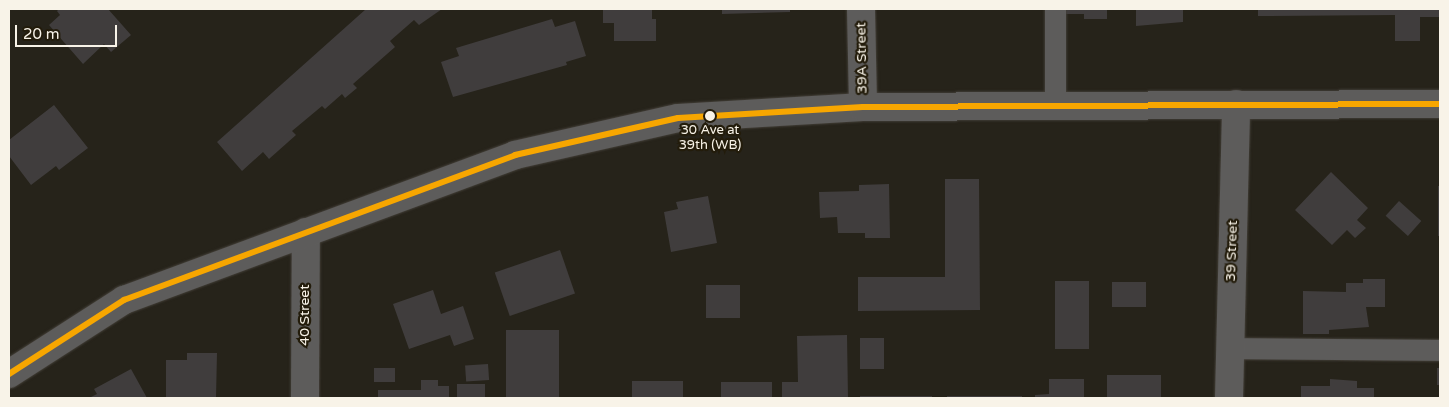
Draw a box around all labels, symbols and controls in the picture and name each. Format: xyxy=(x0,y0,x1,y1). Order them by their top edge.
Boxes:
scale bar xyxy=(18,15,120,47)
street label: 39A Street xyxy=(853,22,871,94)
text: 20 m xyxy=(23,25,60,43)
marker: 30 Ave at 39th (WB) xyxy=(705,111,715,121)
place label: 30 Ave at 39th (WB) xyxy=(679,123,741,154)
street label: 39 Street xyxy=(1223,220,1241,282)
street label: 40 Street xyxy=(297,284,313,346)

